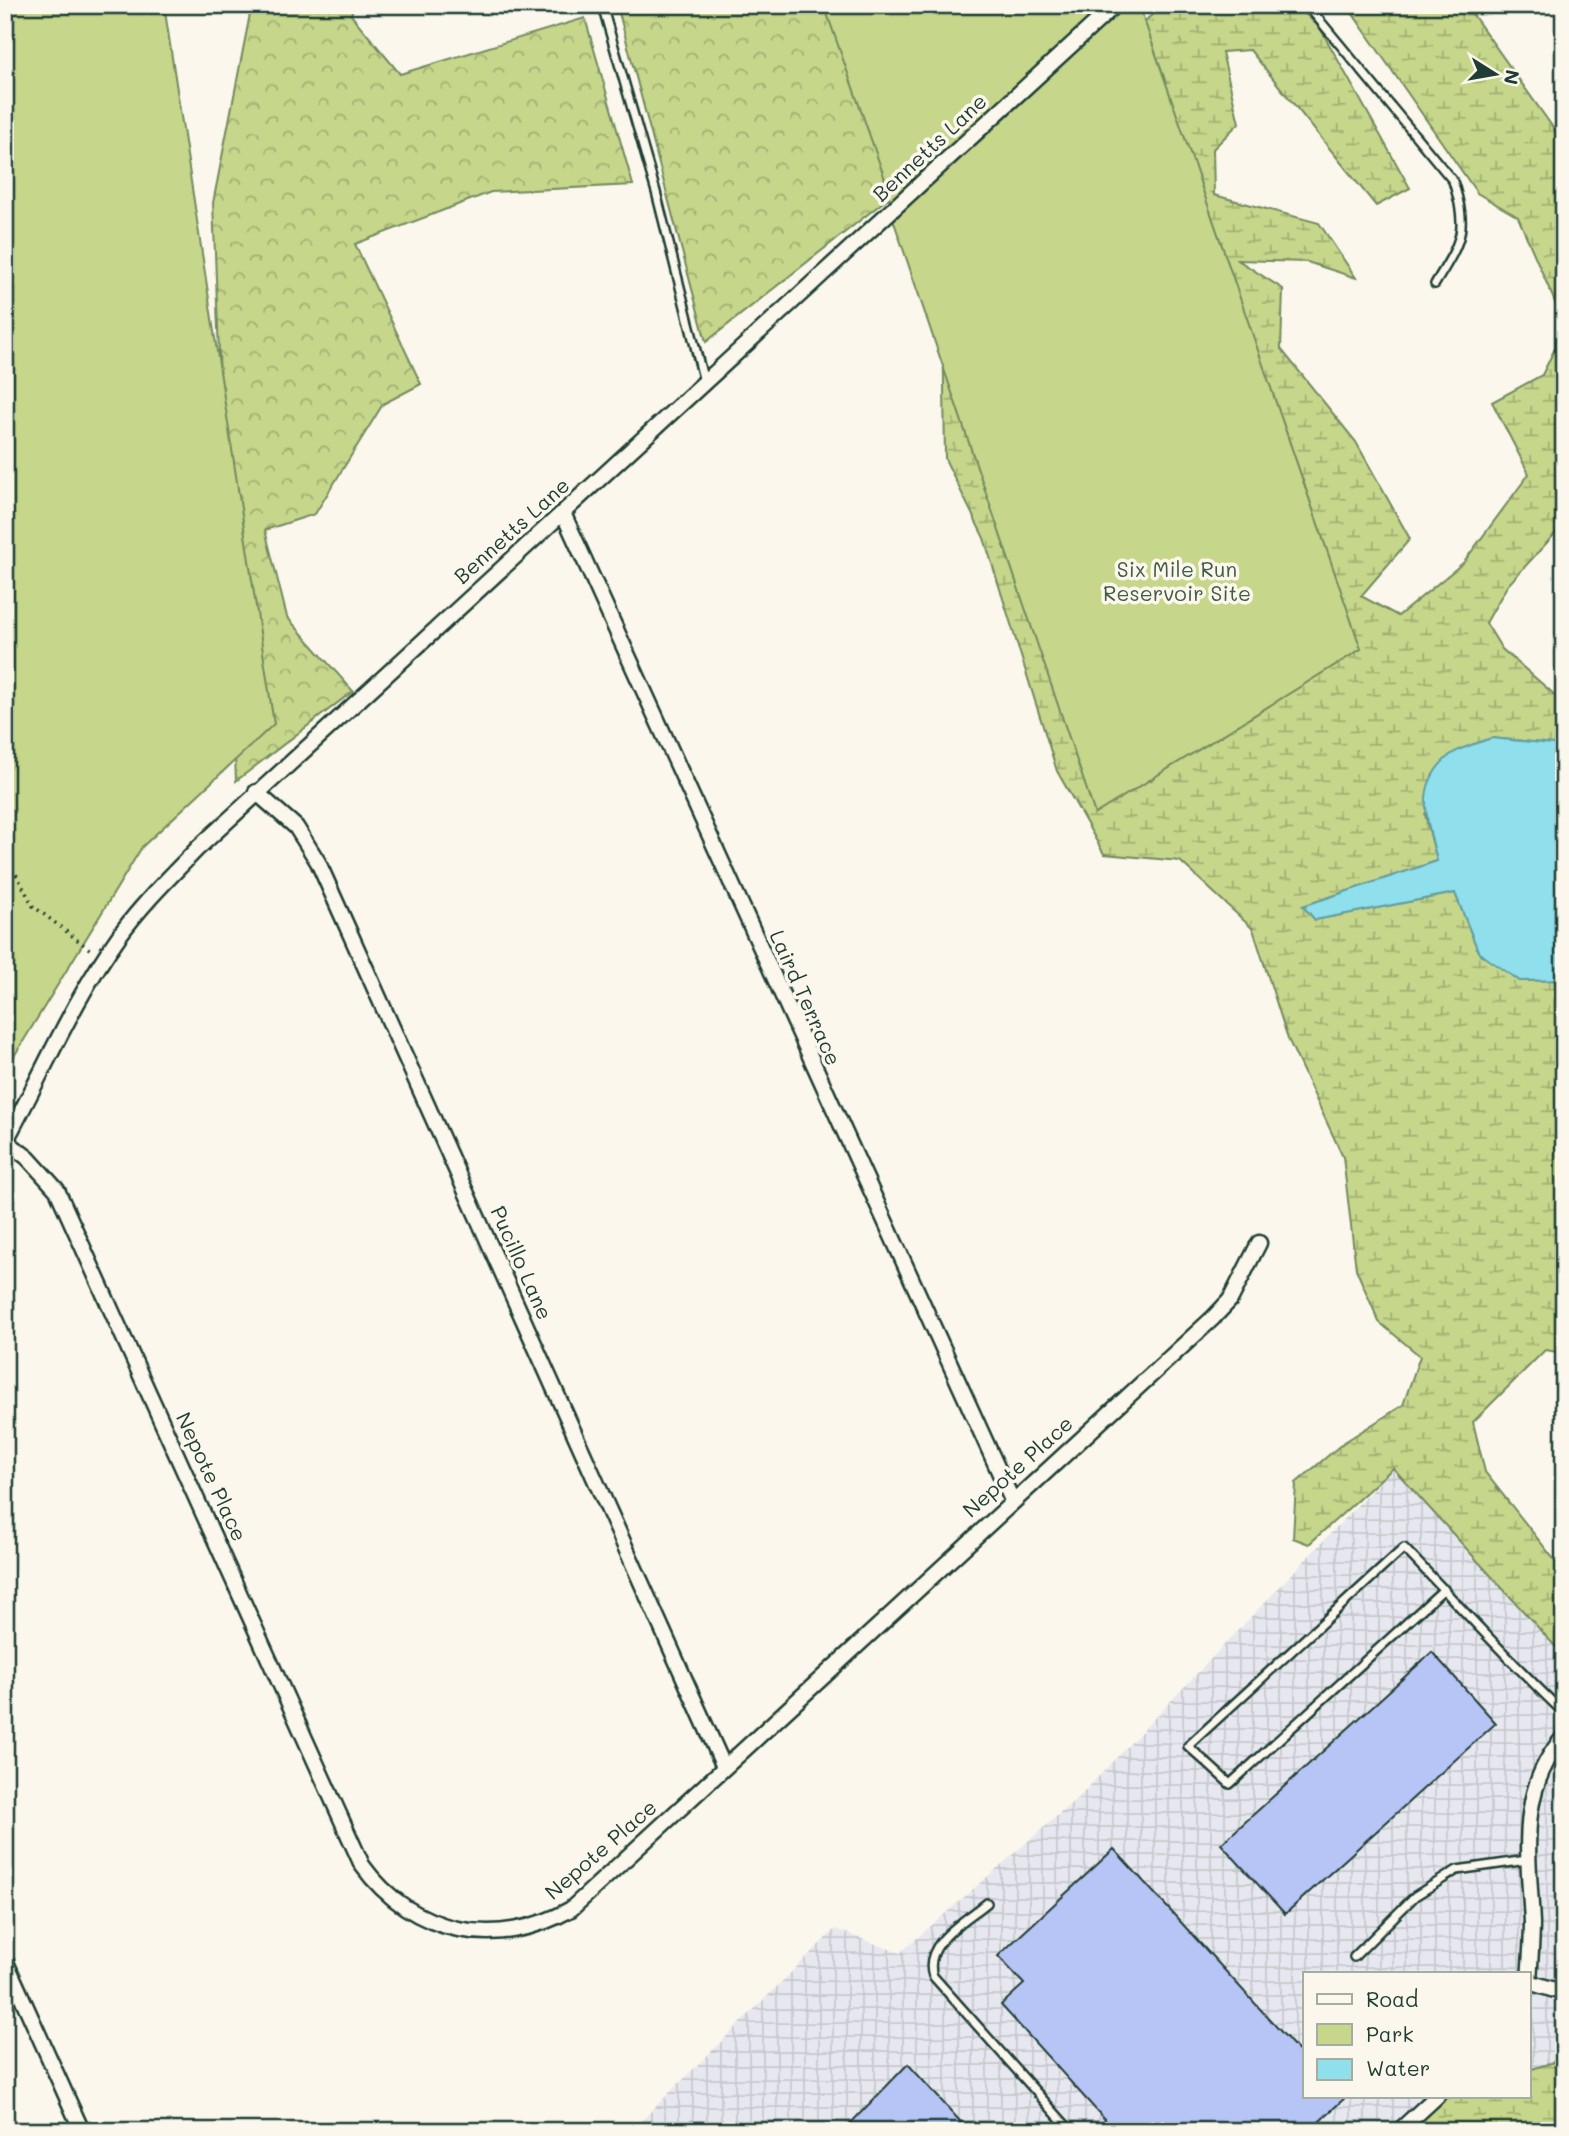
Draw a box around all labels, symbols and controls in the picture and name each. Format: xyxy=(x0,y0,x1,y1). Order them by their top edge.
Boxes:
north arrow xyxy=(1460,38,1530,108)
text: N xyxy=(1499,68,1526,87)
street label: Bennetts Lane xyxy=(866,87,992,207)
street label: Bennetts Lane xyxy=(448,471,574,589)
park label: Six Mile Run Reservoir Site xyxy=(1103,555,1251,606)
street label: Laird Terrace xyxy=(764,926,848,1069)
street label: Pucillo Lane xyxy=(485,1201,559,1323)
street label: Nepote Place xyxy=(171,1407,254,1545)
street label: Nepote Place xyxy=(956,1409,1078,1523)
street label: Nepote Place xyxy=(539,1793,661,1905)
legend xyxy=(1303,1972,1530,2098)
text: Road xyxy=(1366,1985,1418,2012)
text: Park xyxy=(1366,2020,1414,2047)
text: Water xyxy=(1366,2054,1430,2081)

